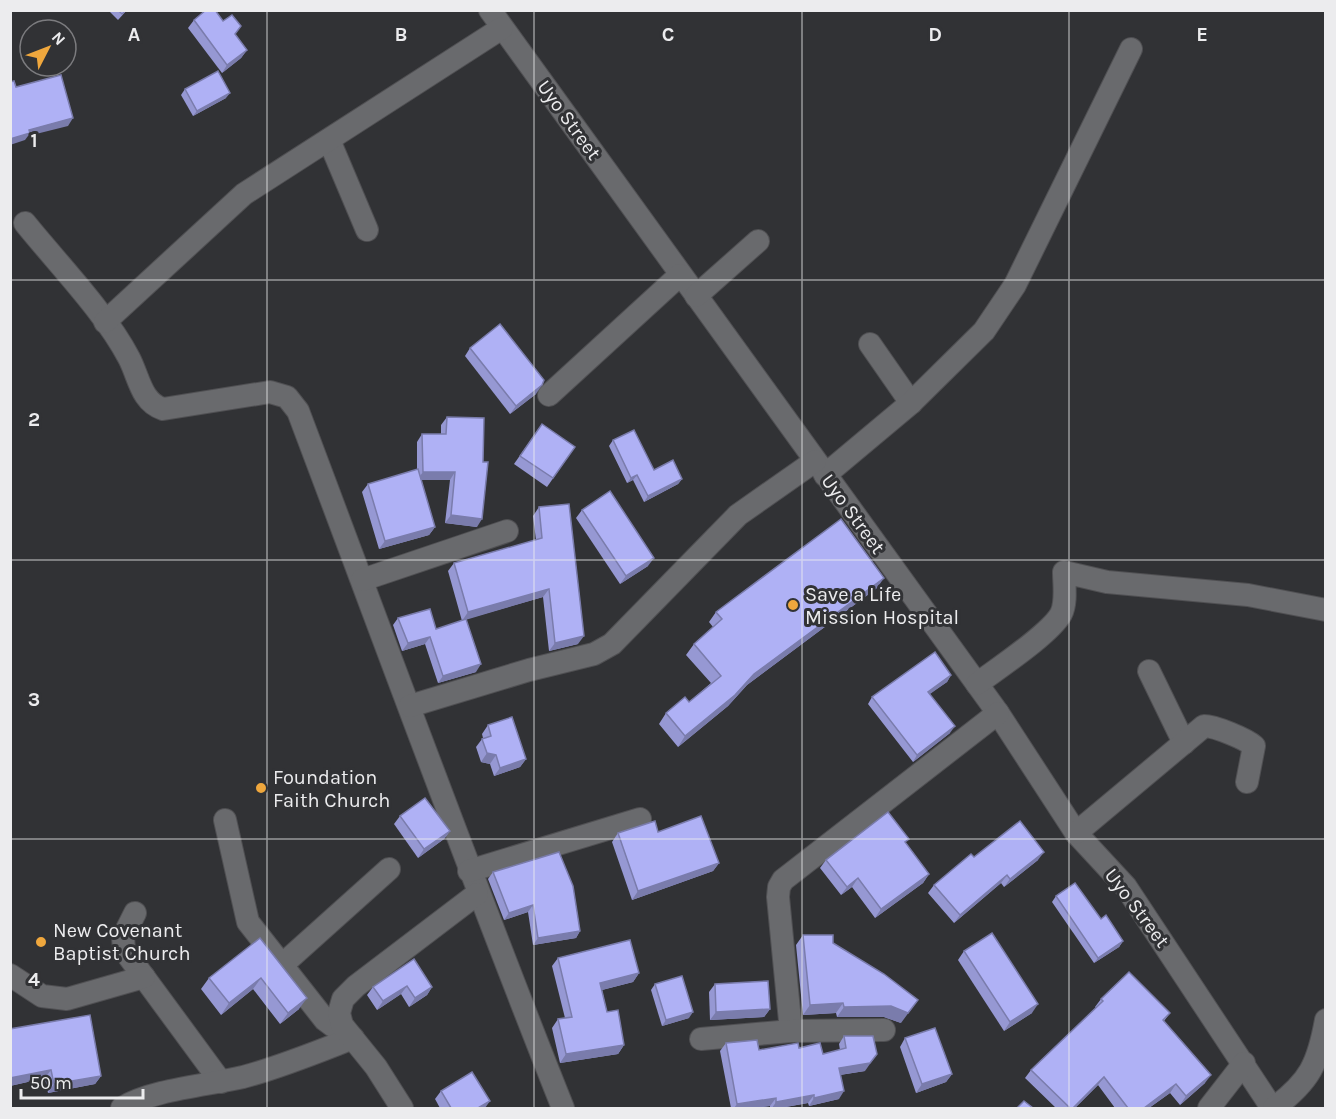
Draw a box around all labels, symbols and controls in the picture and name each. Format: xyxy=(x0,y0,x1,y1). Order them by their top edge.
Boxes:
north arrow xyxy=(18,18,78,78)
text: A xyxy=(128,23,141,46)
text: B xyxy=(395,23,407,46)
text: C xyxy=(662,23,674,46)
text: D xyxy=(928,23,942,46)
text: E xyxy=(1196,23,1208,46)
text: N xyxy=(48,28,70,49)
street label: Uyo Street xyxy=(532,76,606,165)
text: 1 xyxy=(30,129,38,152)
text: 2 xyxy=(28,408,40,431)
street label: Uyo Street xyxy=(816,470,890,559)
place label: Save a Life Mission Hospital xyxy=(805,583,959,629)
marker: Save a Life Mission Hospital xyxy=(786,598,800,612)
text: 3 xyxy=(28,688,40,711)
place label: Foundation Faith Church xyxy=(273,766,390,812)
marker: Foundation Faith Church xyxy=(254,781,268,795)
street label: Uyo Street xyxy=(1100,864,1174,952)
place label: New Covenant Baptist Church xyxy=(53,919,190,965)
marker: New Covenant Baptist Church xyxy=(34,935,48,949)
text: 4 xyxy=(28,968,40,991)
scale bar xyxy=(21,1062,142,1100)
text: 50 m xyxy=(30,1072,72,1094)

